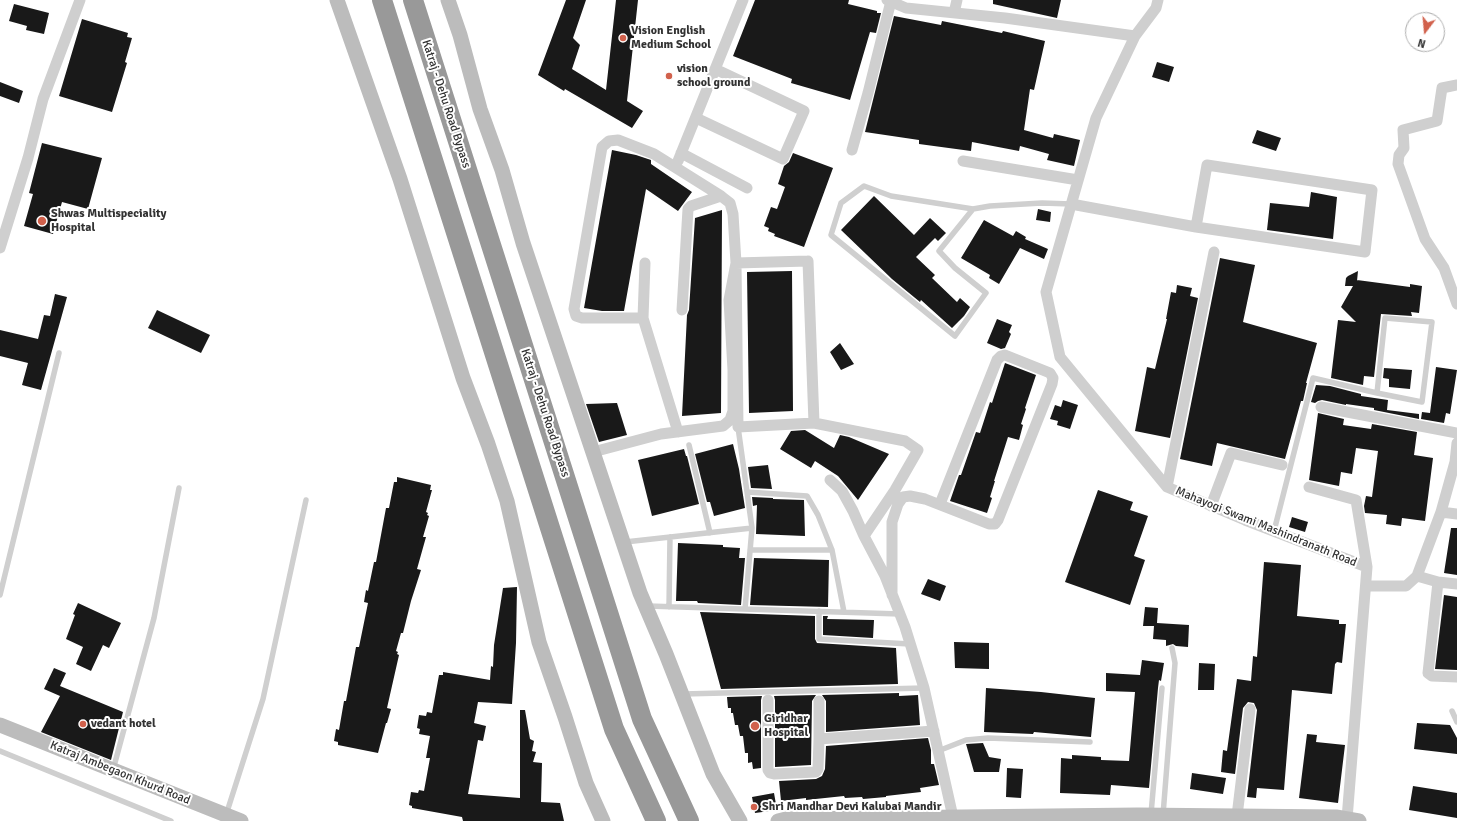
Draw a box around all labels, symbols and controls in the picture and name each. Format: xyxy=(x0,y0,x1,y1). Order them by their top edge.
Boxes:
north arrow xyxy=(1405,12,1445,52)
place label: Vision English Medium School xyxy=(631,24,711,52)
marker: Vision English Medium School xyxy=(618,33,628,43)
text: N xyxy=(1416,36,1427,50)
street label: Katraj - Dehu Road Bypass xyxy=(418,38,474,170)
place label: vision school ground xyxy=(677,62,750,90)
marker: vision school ground xyxy=(664,71,674,81)
place label: Shwas Multispeciality Hospital xyxy=(51,207,166,235)
marker: Shwas Multispeciality Hospital xyxy=(36,215,48,227)
street label: Katraj - Dehu Road Bypass xyxy=(517,347,573,479)
street label: Mahayogi Swami Mashindranath Road xyxy=(1173,484,1359,570)
place label: Giridhar Hospital xyxy=(764,712,808,740)
place label: vedant hotel xyxy=(91,717,156,731)
marker: vedant hotel xyxy=(78,719,88,729)
marker: Giridhar Hospital xyxy=(749,720,761,732)
street label: Katraj Ambegaon Khurd Road xyxy=(48,738,192,808)
place label: Shri Mandhar Devi Kalubai Mandir xyxy=(762,800,941,814)
marker: Shri Mandhar Devi Kalubai Mandir xyxy=(749,802,759,812)

